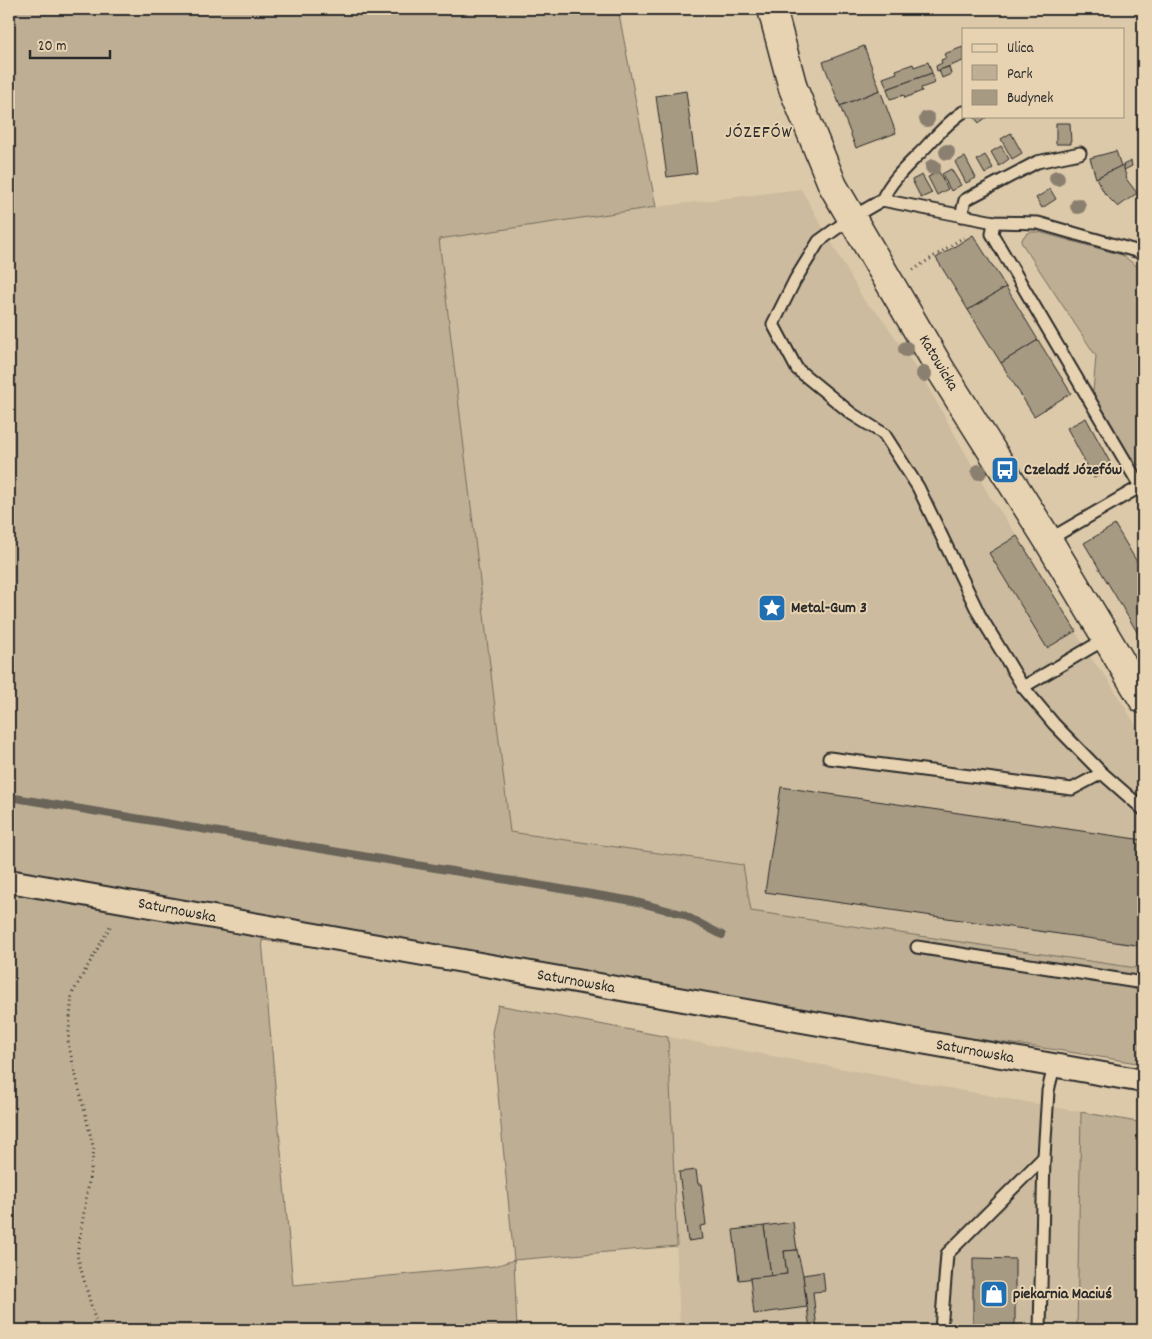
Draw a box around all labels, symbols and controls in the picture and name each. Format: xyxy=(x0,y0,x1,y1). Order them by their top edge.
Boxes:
scale bar xyxy=(30,28,110,60)
legend xyxy=(962,28,1124,118)
text: 20 m xyxy=(38,36,66,58)
text: Ulica xyxy=(1007,38,1035,60)
text: Park xyxy=(1007,64,1033,86)
text: Budynek xyxy=(1007,88,1053,110)
district label: JÓZEFÓW xyxy=(725,121,793,146)
street label: Katowicka xyxy=(912,331,964,396)
bus stop icon: Czeladź Józefów xyxy=(990,455,1020,485)
place label: Czeladź Józefów xyxy=(1024,459,1122,482)
place icon: Metal-Gum 3 xyxy=(757,593,787,623)
place label: Metal-Gum 3 xyxy=(791,597,867,620)
street label: Saturnowska xyxy=(136,892,218,930)
street label: Saturnowska xyxy=(535,964,617,1000)
street label: Saturnowska xyxy=(934,1034,1016,1070)
shop icon: piekarnia Maciuś xyxy=(979,1279,1009,1309)
place label: piekarnia Maciuś xyxy=(1013,1283,1112,1306)

